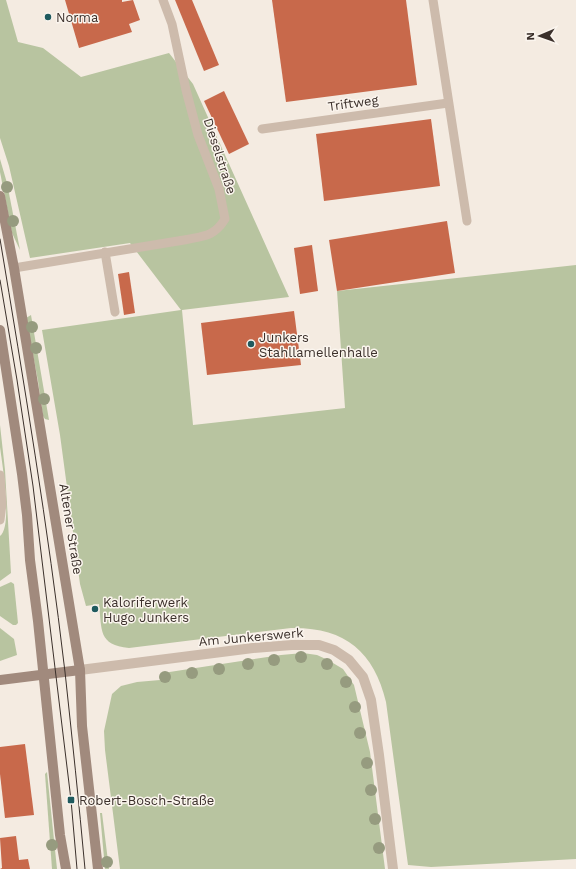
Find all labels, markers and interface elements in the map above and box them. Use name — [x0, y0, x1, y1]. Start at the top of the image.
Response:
place label: Norma — [56, 10, 99, 25]
marker: Norma — [43, 12, 53, 22]
north arrow — [520, 16, 560, 56]
text: N — [524, 32, 537, 41]
street label: Triftweg — [327, 92, 379, 114]
street label: Dieselstraße — [201, 116, 239, 196]
place label: Junkers Stahllamellenhalle — [259, 330, 378, 360]
marker: Junkers Stahllamellenhalle — [246, 339, 256, 349]
street label: Altener Straße — [56, 482, 86, 576]
place label: Kaloriferwerk Hugo Junkers — [103, 595, 189, 625]
marker: Kaloriferwerk Hugo Junkers — [90, 604, 100, 614]
street label: Am Junkerswerk — [198, 625, 305, 649]
place label: Robert-Bosch-Straße — [79, 793, 214, 808]
marker: Robert-Bosch-Straße — [66, 795, 76, 805]

